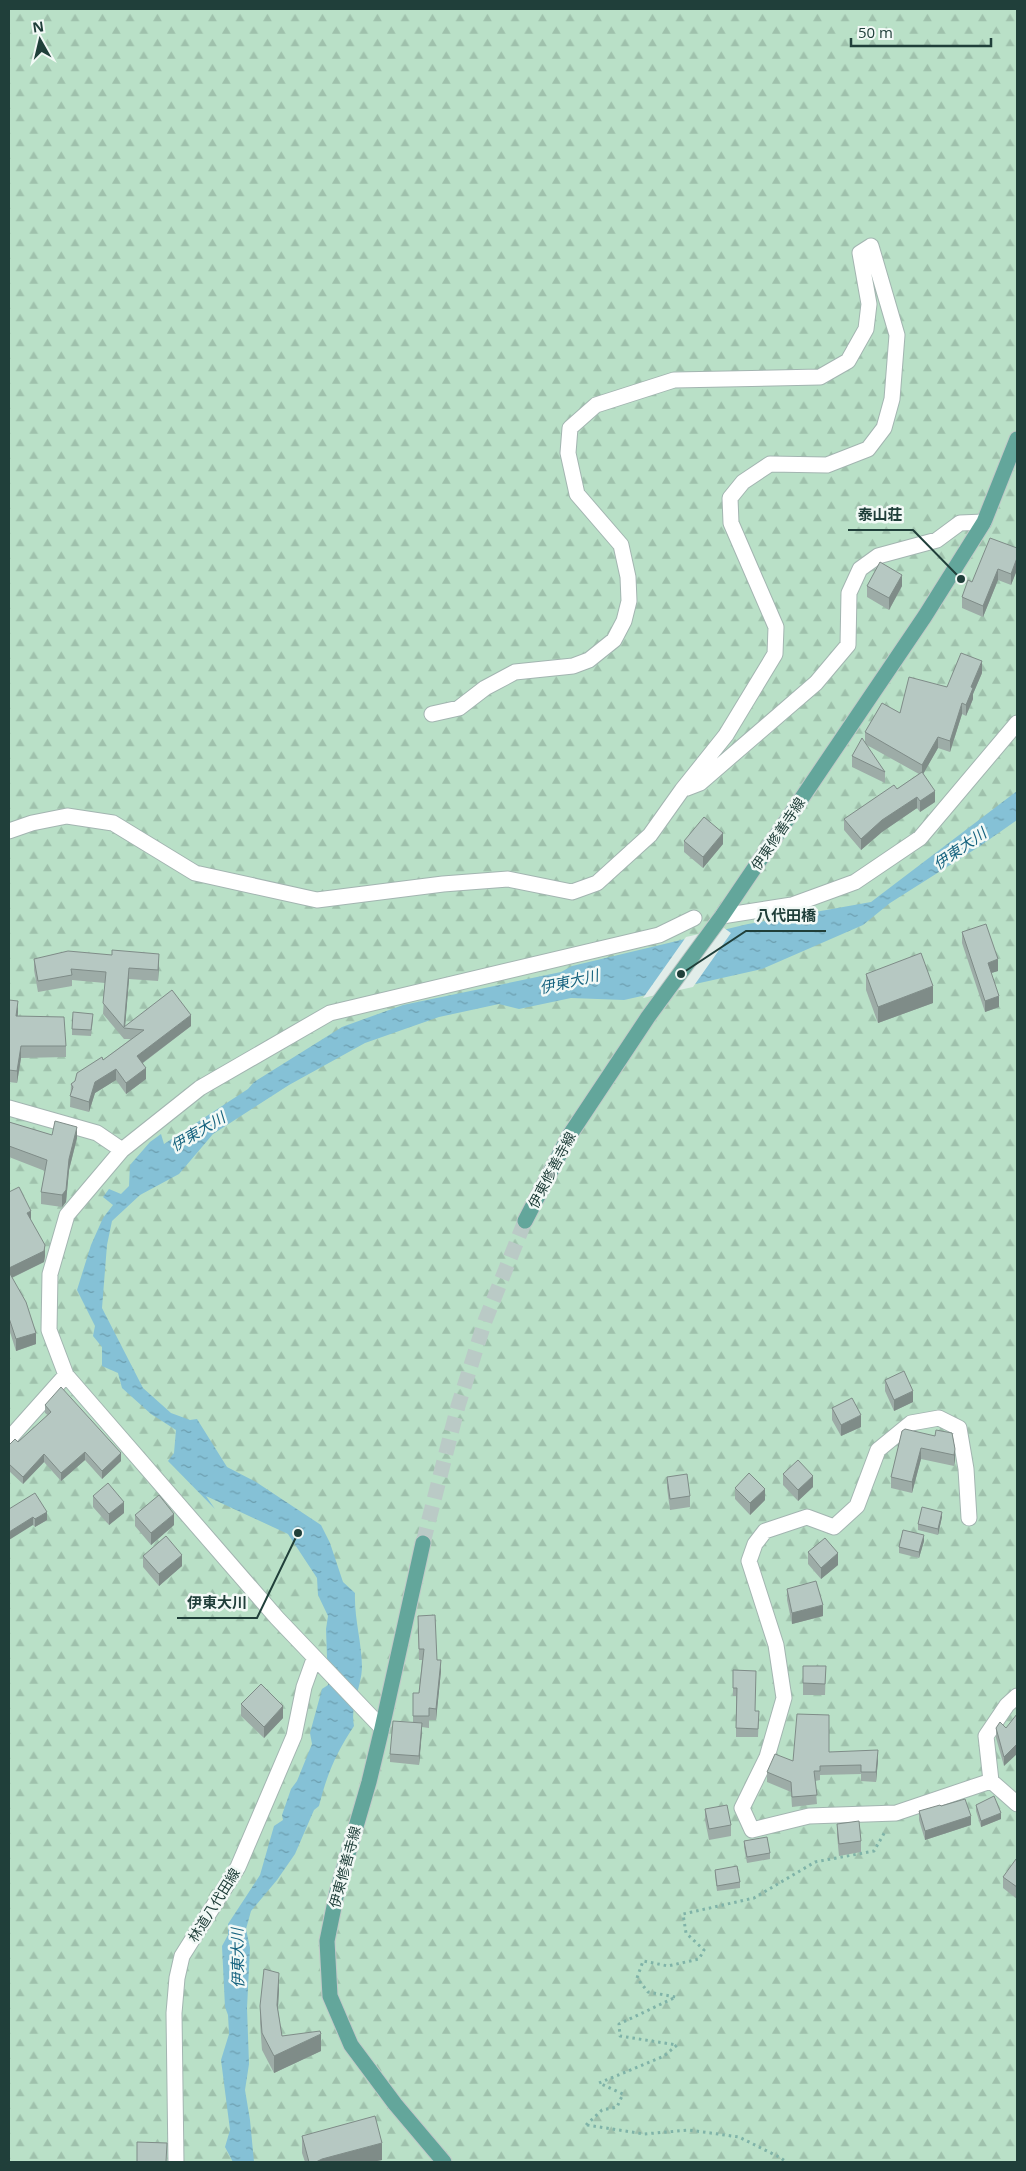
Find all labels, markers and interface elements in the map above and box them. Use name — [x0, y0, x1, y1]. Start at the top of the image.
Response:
north arrow — [15, 15, 65, 65]
scale bar — [851, 15, 991, 47]
text: N — [31, 16, 45, 37]
text: 50 m — [858, 22, 893, 42]
callout: 泰山荘 — [848, 500, 913, 530]
text: 泰山荘 — [857, 504, 903, 524]
street label: 伊東修善寺線 — [746, 794, 809, 874]
water label: 伊東大川 — [929, 822, 991, 874]
callout: 八代田橋 — [746, 901, 826, 931]
text: 八代田橋 — [756, 905, 817, 925]
water label: 伊東大川 — [537, 964, 602, 998]
water label: 伊東大川 — [167, 1106, 230, 1155]
street label: 伊東修善寺線 — [523, 1128, 580, 1211]
callout: 伊東大川 — [177, 1588, 257, 1618]
text: 伊東大川 — [187, 1592, 247, 1612]
street label: 伊東修善寺線 — [324, 1824, 365, 1910]
street label: 林道八代田線 — [183, 1864, 244, 1945]
water label: 伊東大川 — [226, 1926, 248, 1988]

